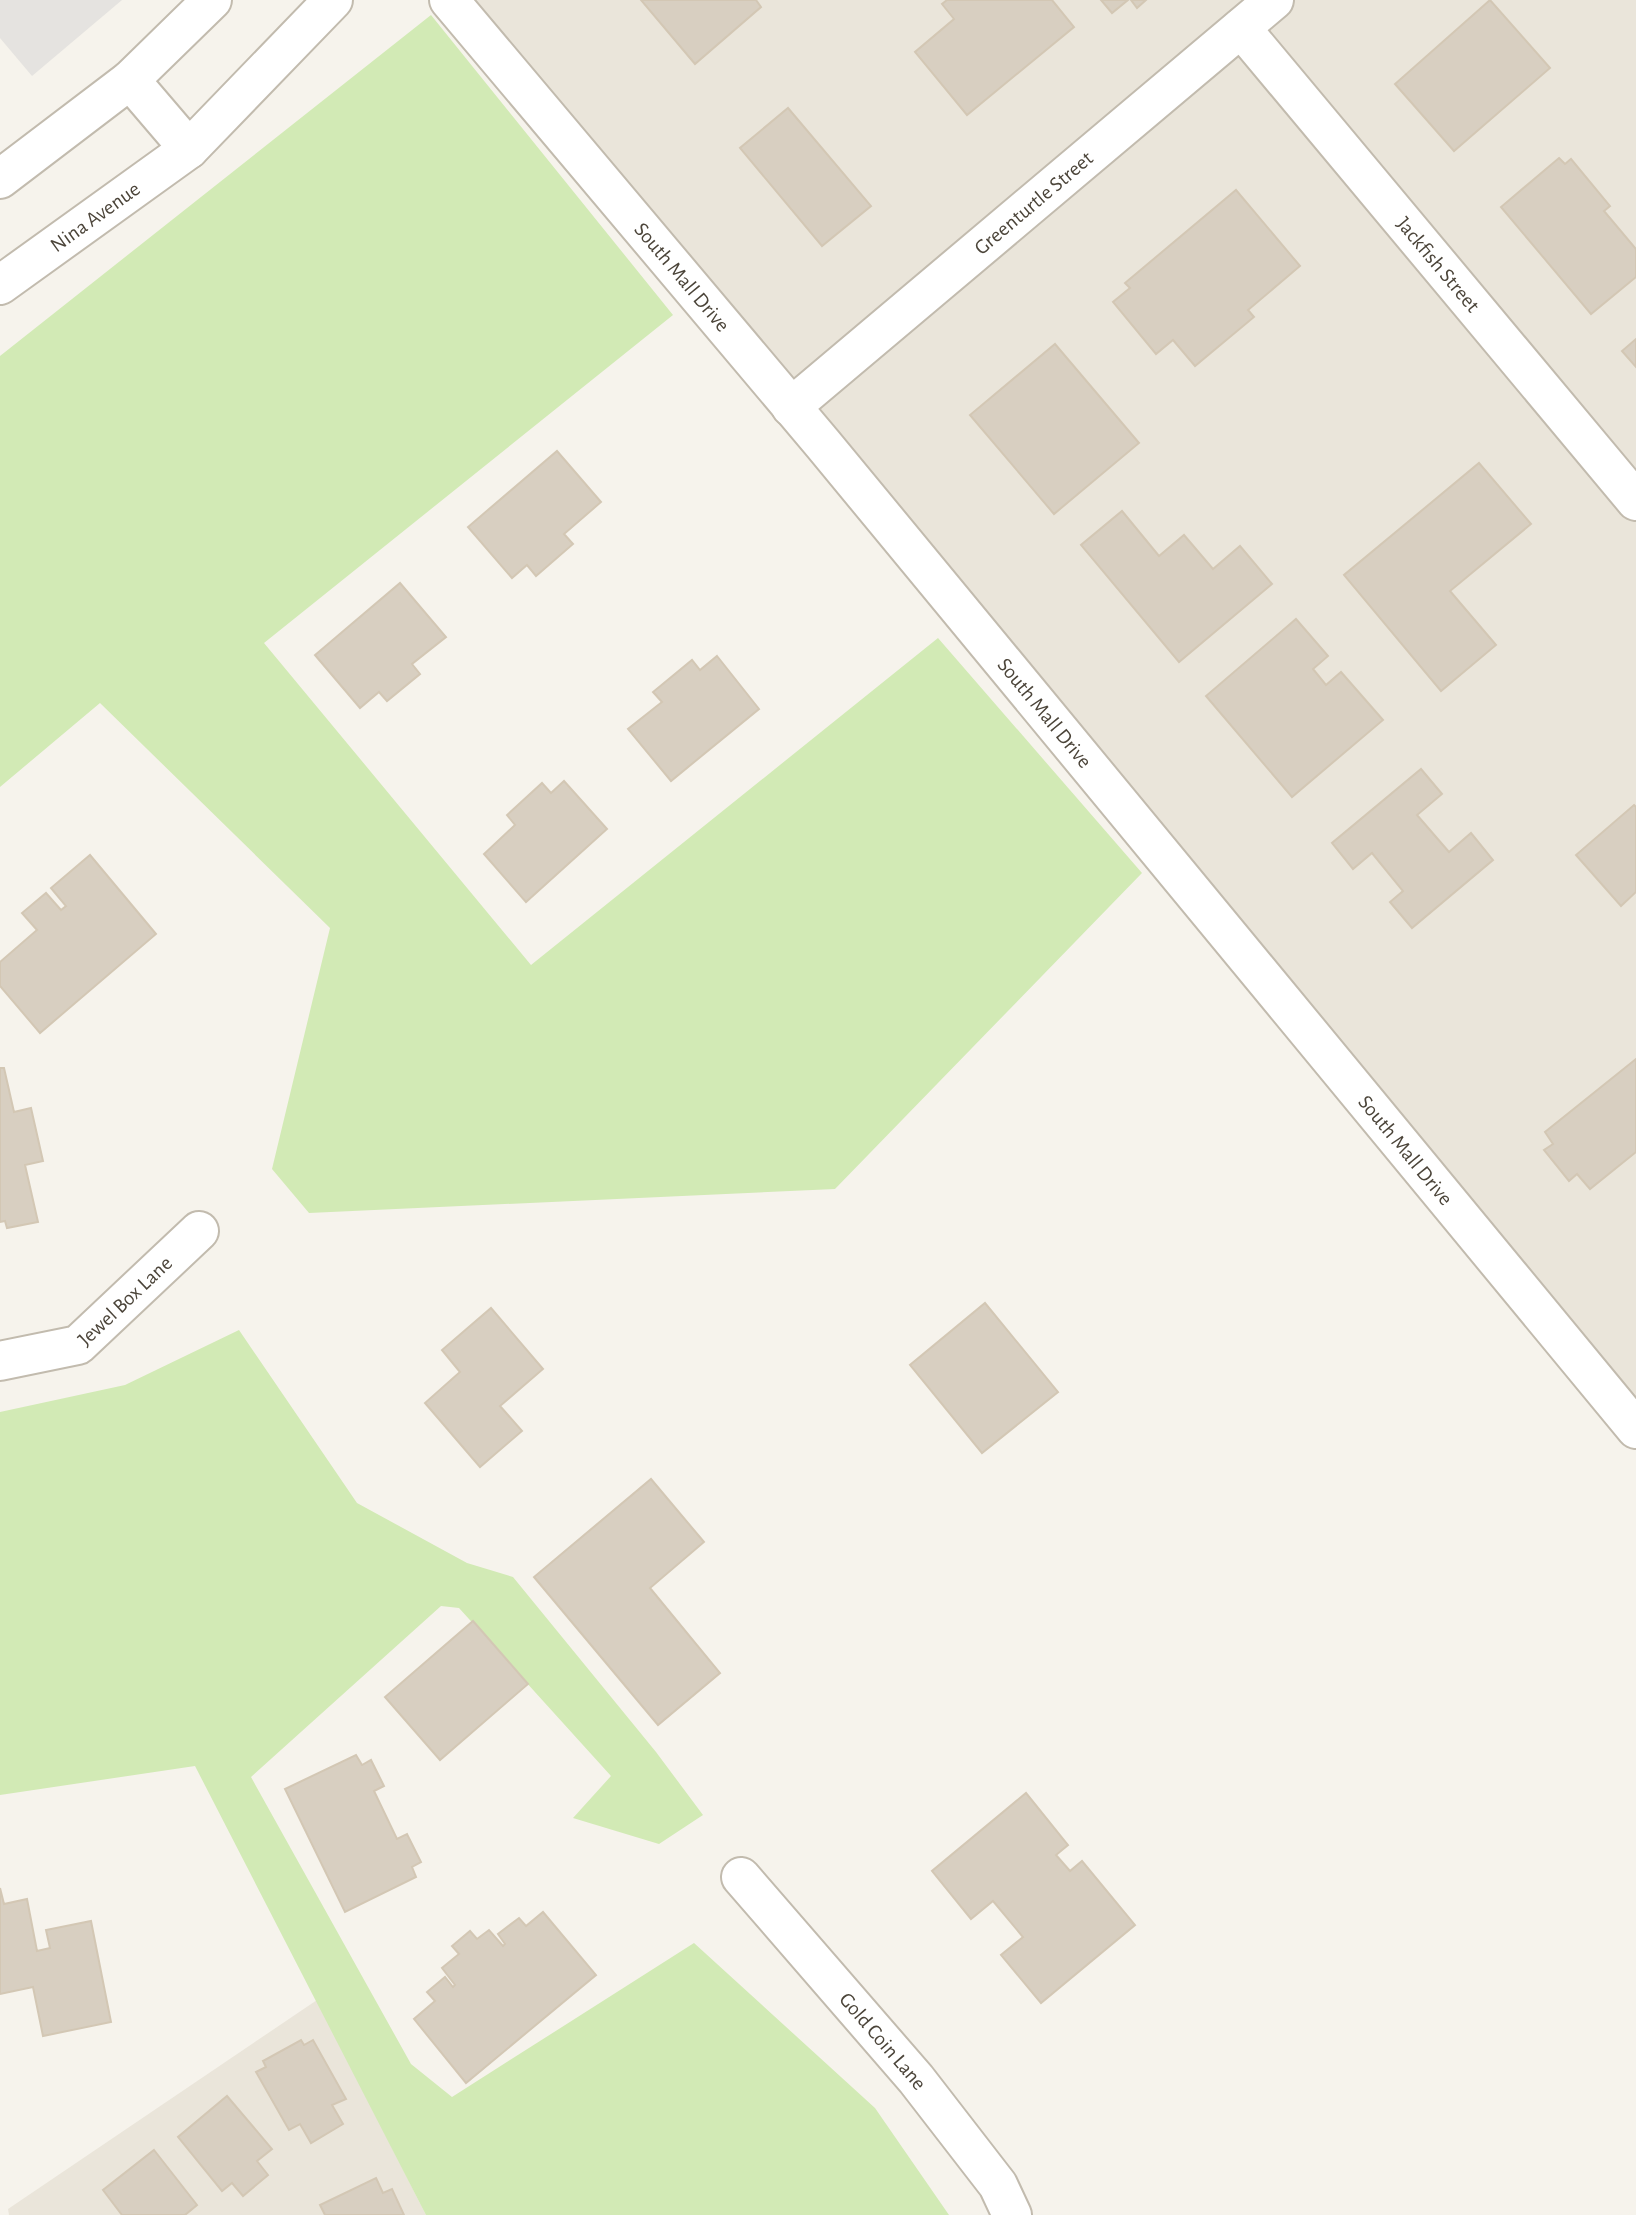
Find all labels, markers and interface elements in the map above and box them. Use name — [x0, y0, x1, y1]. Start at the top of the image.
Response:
street label: Greenturtle Street — [970, 147, 1097, 258]
street label: Nina Avenue — [46, 178, 144, 256]
street label: Jackfish Street — [1393, 213, 1484, 316]
street label: South Mall Drive — [631, 218, 734, 335]
street label: South Mall Drive — [994, 654, 1096, 772]
street label: South Mall Drive — [1355, 1091, 1457, 1209]
street label: Jewel Box Lane — [74, 1252, 176, 1350]
street label: Gold Coin Lane — [836, 1988, 931, 2094]

